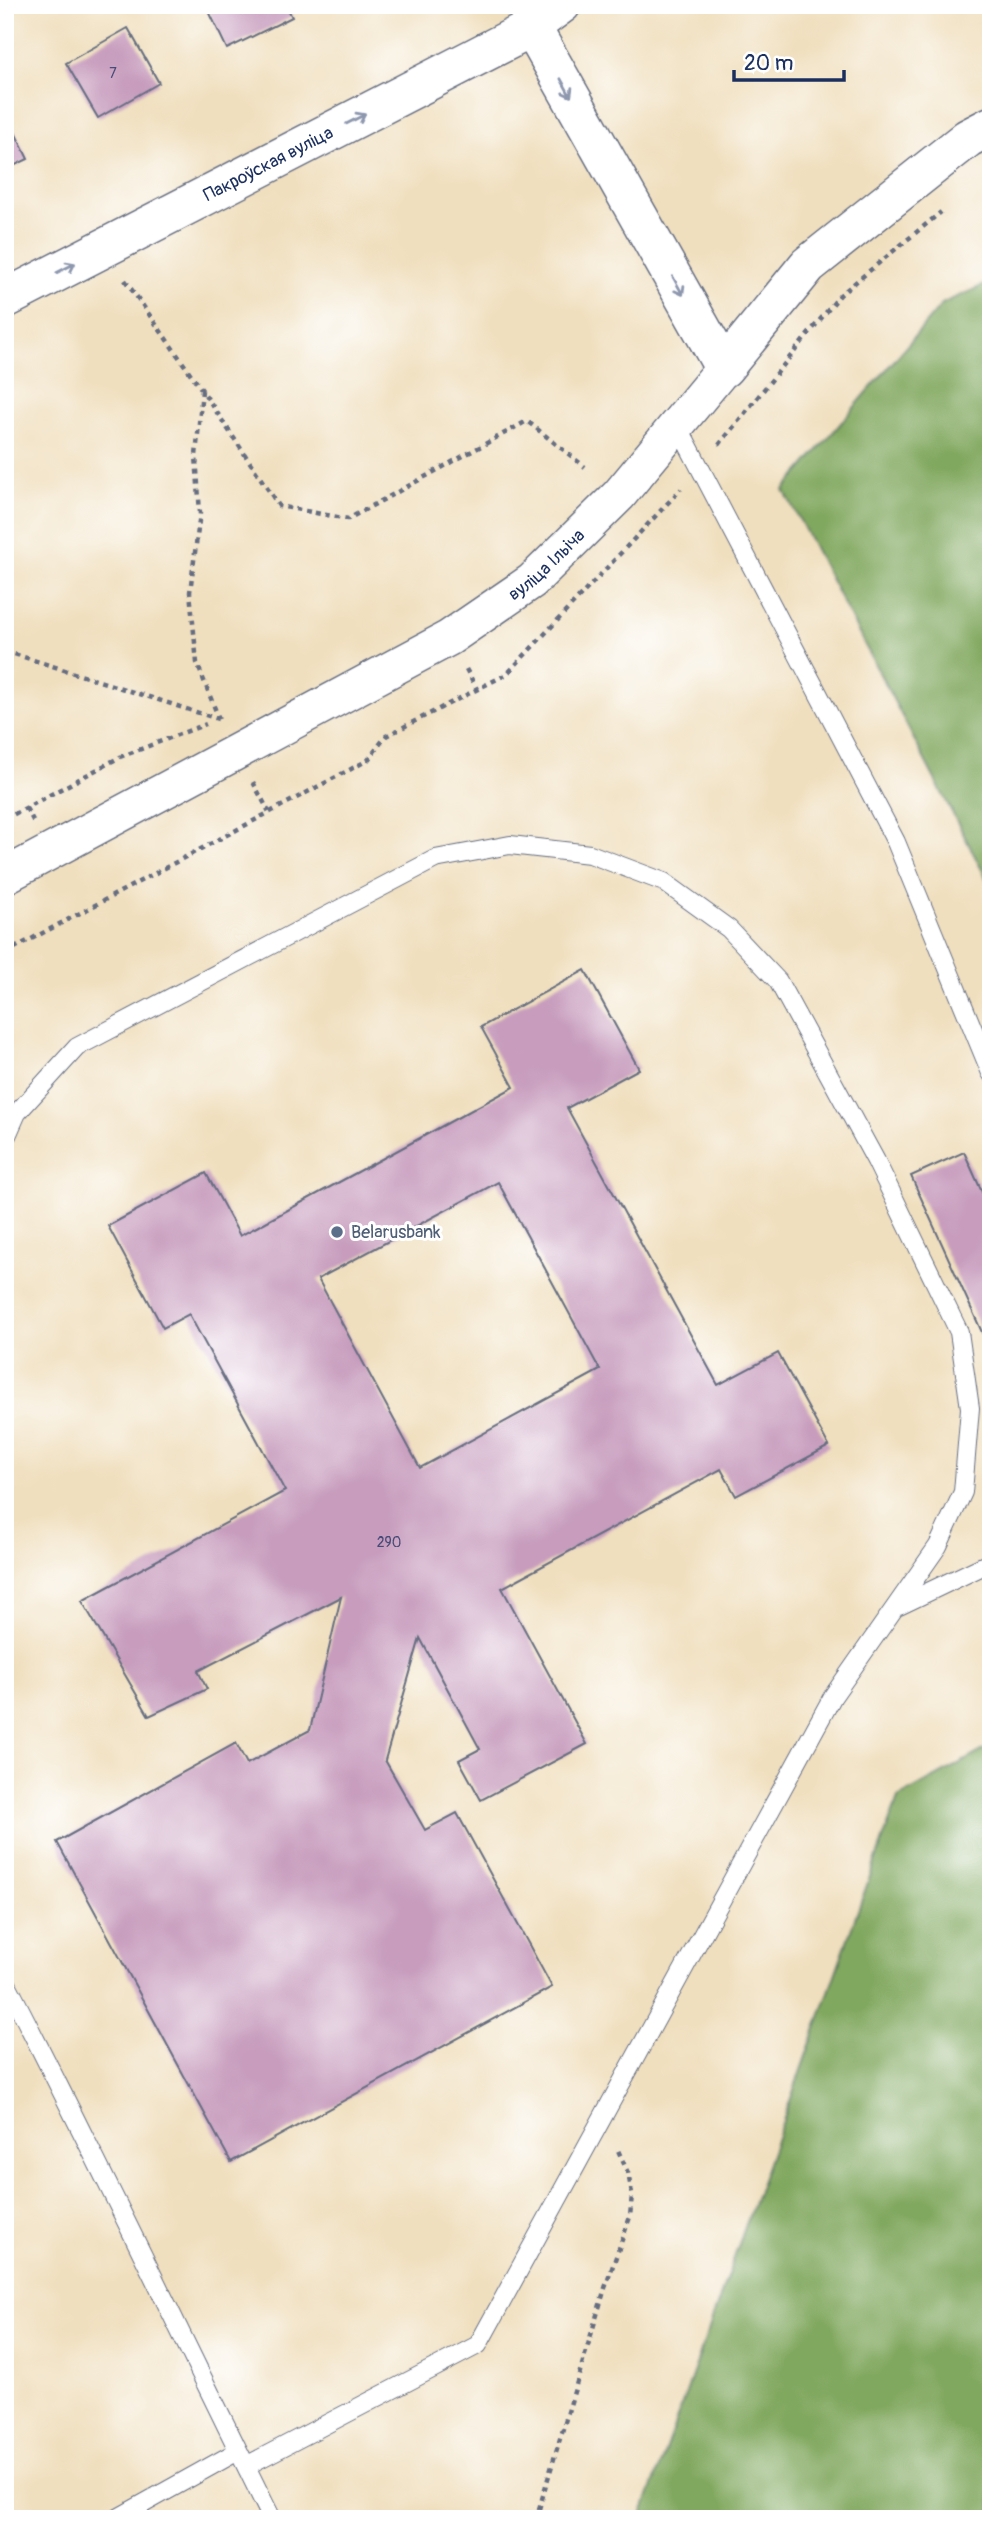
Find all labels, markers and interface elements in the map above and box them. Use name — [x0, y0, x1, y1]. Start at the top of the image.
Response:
scale bar — [734, 38, 844, 82]
text: 20 m — [744, 50, 793, 77]
house number: 7 — [109, 65, 117, 82]
one-way arrow — [560, 77, 573, 98]
one-way arrow — [345, 112, 365, 126]
street label: Пакроўская вуліца — [200, 121, 337, 206]
one-way arrow — [55, 261, 76, 275]
one-way arrow — [672, 275, 685, 296]
street label: вуліца Ільіча — [504, 524, 590, 606]
place label: Belarusbank — [351, 1221, 441, 1244]
marker: Belarusbank — [329, 1224, 345, 1240]
house number: 290 — [377, 1534, 401, 1551]

